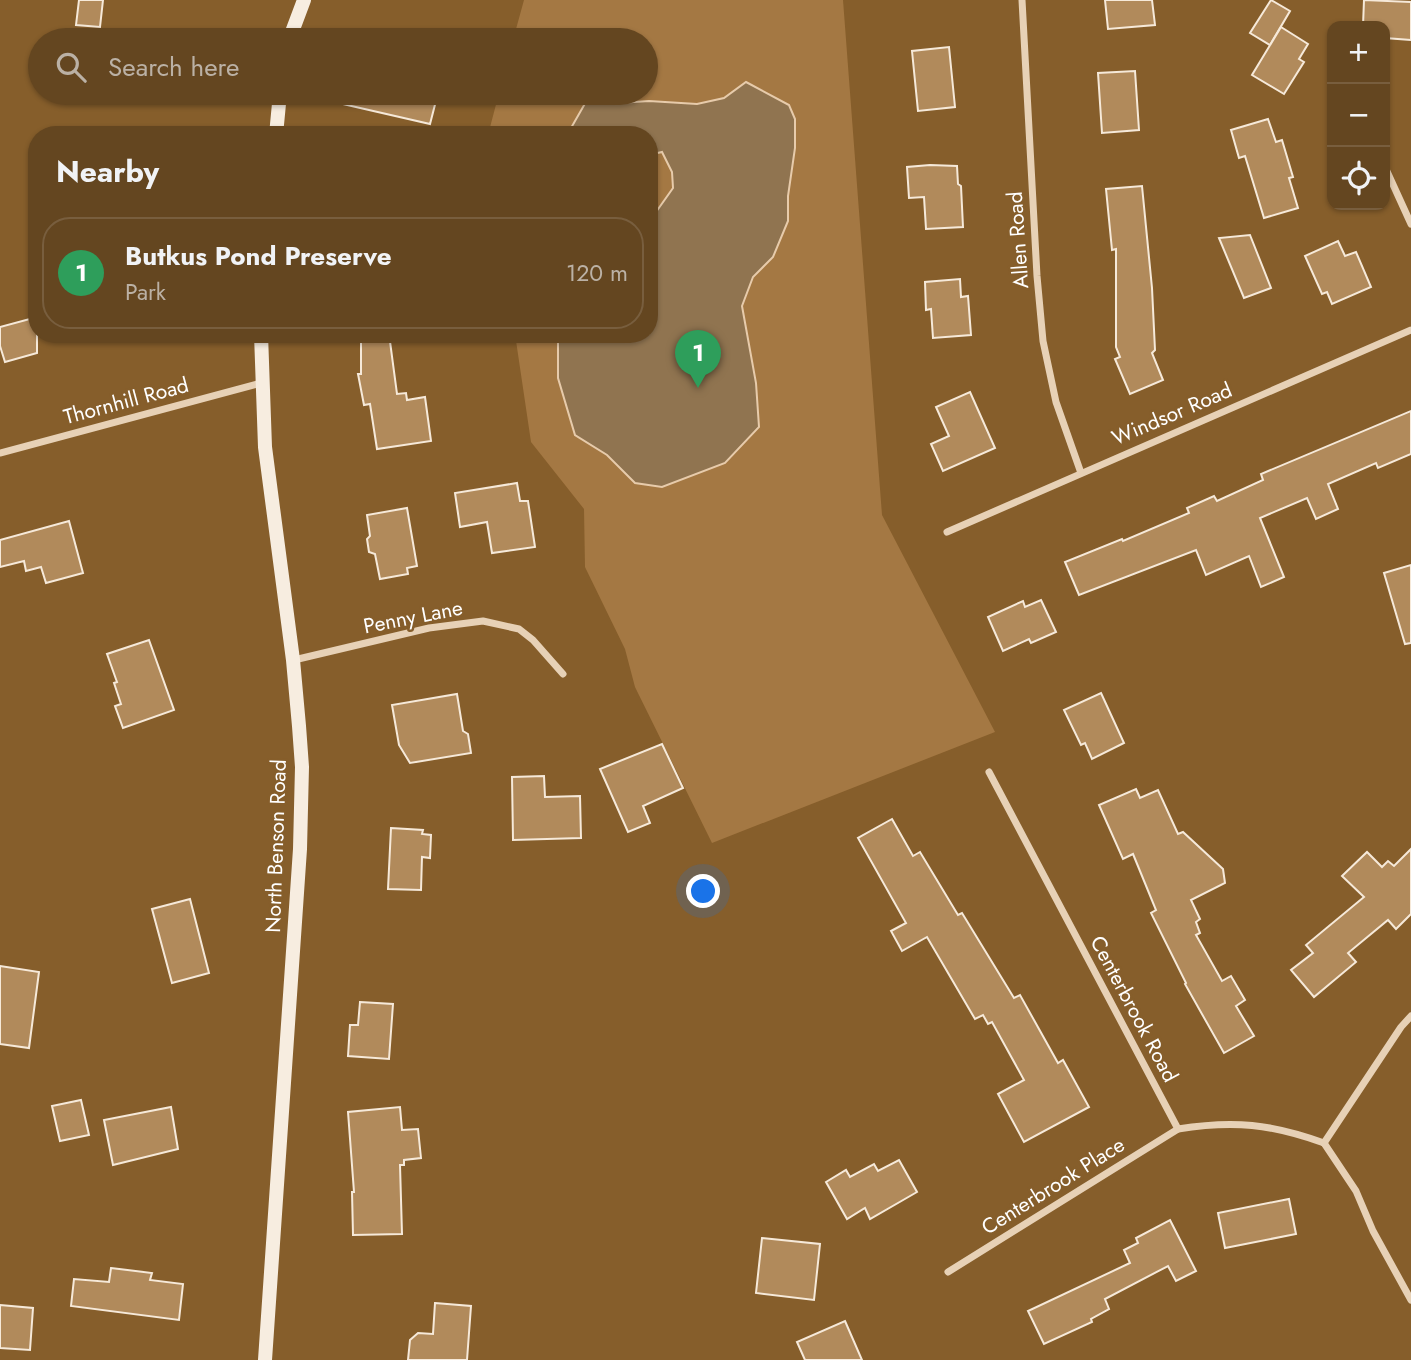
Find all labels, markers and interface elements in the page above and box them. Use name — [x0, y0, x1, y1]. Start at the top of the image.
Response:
map controls — [1327, 21, 1390, 210]
button: + — [1327, 21, 1390, 84]
search box — [28, 28, 658, 105]
icon: search — [52, 48, 90, 86]
text: Search here — [108, 48, 240, 86]
button: − — [1327, 84, 1390, 147]
button: locate — [1327, 147, 1390, 210]
text: Nearby — [56, 150, 159, 193]
street label: Allen Road — [1000, 191, 1036, 289]
text: Butkus Pond Preserve — [125, 237, 392, 275]
text: 1 — [75, 256, 87, 290]
text: 120 m — [566, 256, 628, 290]
text: Park — [125, 275, 166, 309]
pin: 1 — [675, 330, 721, 388]
street label: Thornhill Road — [60, 370, 192, 432]
street label: Windsor Road — [1107, 375, 1237, 453]
street label: Penny Lane — [361, 593, 465, 641]
street label: North Benson Road — [258, 759, 294, 933]
your location — [686, 874, 720, 908]
street label: Centerbrook Road — [1083, 930, 1185, 1088]
street label: Centerbrook Place — [976, 1130, 1131, 1242]

